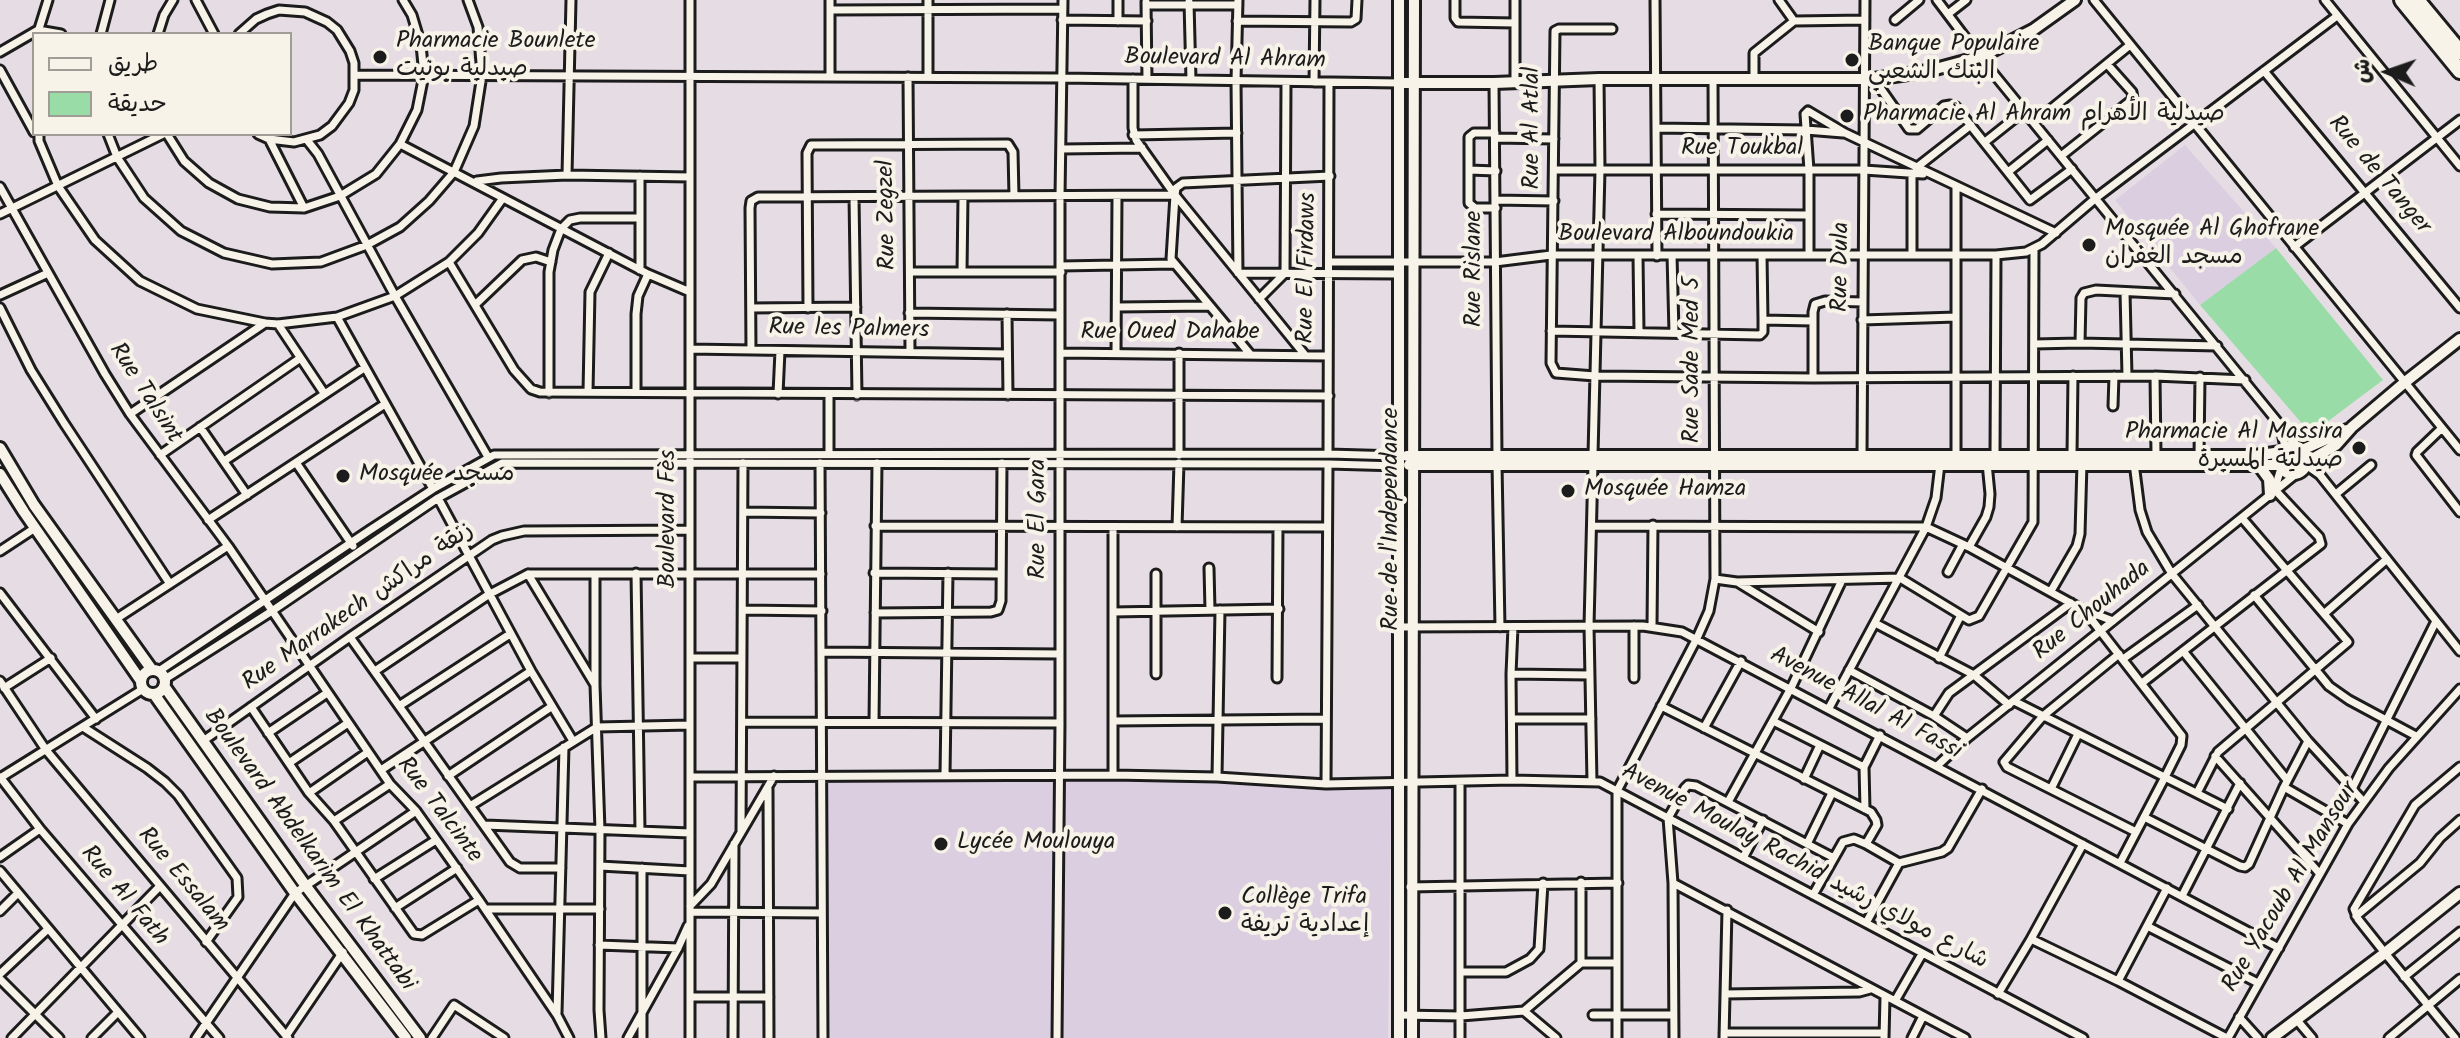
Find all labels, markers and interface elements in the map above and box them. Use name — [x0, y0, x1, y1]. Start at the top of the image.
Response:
place label: Pharmacie Bounlete صيدلية بونيت — [396, 29, 596, 85]
legend — [32, 32, 292, 136]
place label: Banque Populaire البنك الشعبي — [1868, 32, 2039, 88]
north arrow — [2348, 32, 2428, 112]
text: طريق — [108, 45, 158, 84]
street label: Boulevard Al Ahram — [1124, 45, 1326, 77]
marker: Pharmacie Bounlete صيدلية بونيت — [371, 48, 389, 66]
marker: Banque Populaire البنك الشعبي — [1843, 51, 1861, 69]
text: ش — [2346, 58, 2381, 84]
street label: Rue Al Atlal — [1520, 67, 1548, 189]
text: حديقة — [108, 85, 167, 124]
place label: Pharmacie Al Ahram صيدلية الأهرام — [1863, 102, 2225, 130]
marker: Pharmacie Al Ahram صيدلية الأهرام — [1838, 107, 1856, 125]
street label: Rue de Tanger — [2320, 111, 2436, 241]
street label: Rue Toukbal — [1681, 136, 1803, 164]
street label: Rue Zegzel — [874, 160, 904, 270]
street label: Rue El Firdaws — [1293, 192, 1325, 344]
street label: Rue Rislane — [1462, 211, 1490, 327]
place label: Mosquée Al Ghofrane مسجد الغفران — [2105, 217, 2319, 273]
street label: Boulevard Alboundoukia — [1558, 222, 1794, 250]
street label: Rue Dula — [1828, 222, 1858, 312]
marker: Mosquée Al Ghofrane مسجد الغفران — [2080, 236, 2098, 254]
street label: Rue Sade Med 5 — [1680, 277, 1708, 443]
street label: Rue les Palmers — [768, 315, 930, 347]
street label: Rue Oued Dahabe — [1081, 320, 1259, 348]
street label: Rue Talsint — [101, 338, 187, 450]
street label: Rue de l'Independance — [1379, 407, 1407, 631]
place label: Pharmacie Al Massira صيدلية المسيرة — [2125, 420, 2343, 476]
marker: Pharmacie Al Massira صيدلية المسيرة — [2350, 439, 2368, 457]
street label: Boulevard Fès — [656, 450, 684, 588]
street label: Rue El Gara — [1026, 459, 1054, 579]
place label: Mosquée مسجد — [359, 462, 515, 490]
marker: Mosquée مسجد — [334, 467, 352, 485]
place label: Mosquée Hamza — [1584, 477, 1746, 505]
marker: Mosquée Hamza — [1559, 482, 1577, 500]
street label: Rue Marrakech زنقة مراكش — [238, 517, 480, 699]
street label: Rue Chouhada — [2028, 556, 2158, 668]
street label: Avenue Allal Al Fassi — [1764, 642, 1966, 768]
street label: Boulevard Abdelkarim El Khattabi — [196, 704, 420, 998]
street label: Rue Talcinte — [389, 752, 487, 870]
street label: Avenue Moulay Rachid شارع مولاي رشيد — [1616, 759, 1992, 977]
street label: Rue Yacoub Al Mansour — [2218, 778, 2366, 998]
street label: Rue Essalam — [130, 823, 234, 939]
place label: Lycée Moulouya — [957, 830, 1115, 858]
marker: Lycée Moulouya — [932, 835, 950, 853]
street label: Rue Al Fath — [73, 841, 173, 953]
place label: Collège Trifa إعدادية تريفة — [1241, 885, 1369, 941]
marker: Collège Trifa إعدادية تريفة — [1216, 904, 1234, 922]

